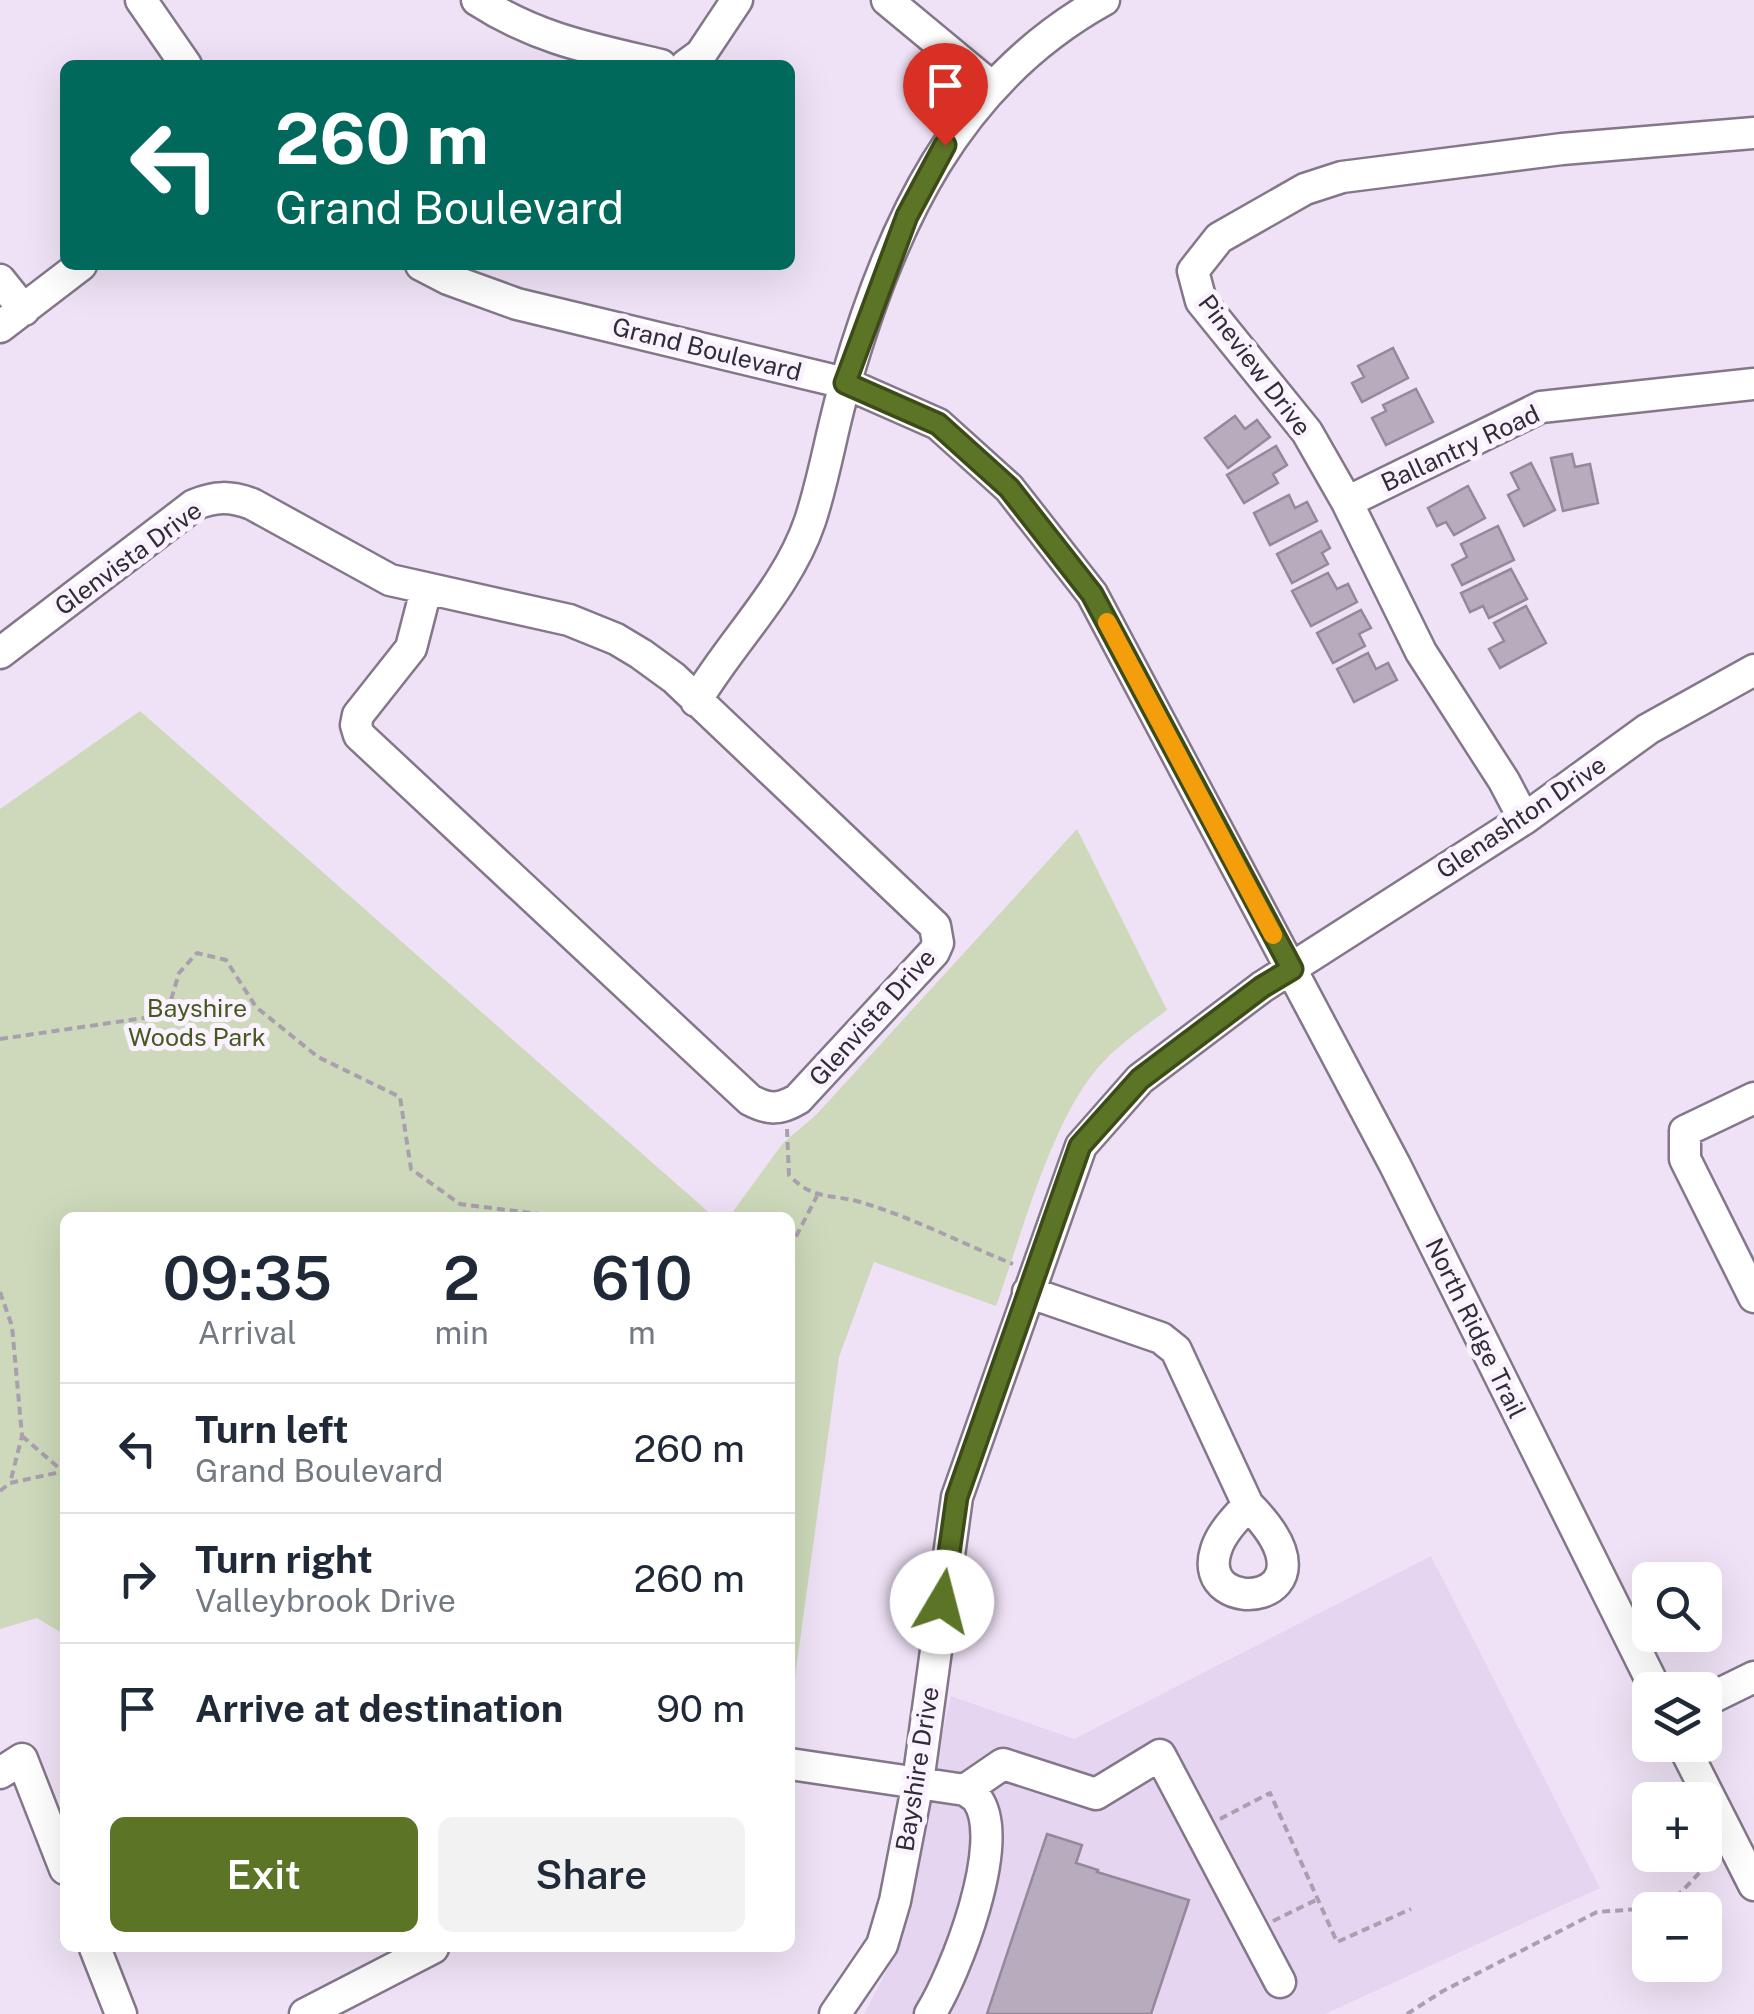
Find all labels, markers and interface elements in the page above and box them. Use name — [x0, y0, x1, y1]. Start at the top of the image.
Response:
pin — [903, 43, 988, 146]
icon: arrive — [918, 58, 973, 113]
text: 260 m — [275, 97, 489, 180]
icon: left — [110, 100, 240, 230]
text: Grand Boulevard — [275, 181, 624, 234]
street label: Pineview Drive — [1192, 289, 1318, 441]
street label: Grand Boulevard — [609, 311, 805, 387]
street label: Ballantry Road — [1376, 398, 1544, 498]
street label: Glenvista Drive — [49, 495, 207, 621]
street label: Glenashton Drive — [1431, 749, 1611, 885]
street label: Glenvista Drive — [803, 942, 941, 1092]
park label: Bayshire Woods Park — [128, 993, 266, 1052]
street label: North Ridge Trail — [1419, 1233, 1533, 1423]
text: 09:35 — [162, 1243, 332, 1314]
text: 2 — [443, 1243, 480, 1314]
text: 610 — [591, 1243, 693, 1314]
text: Arrival — [198, 1314, 297, 1351]
text: min — [434, 1314, 489, 1351]
text: m — [628, 1314, 656, 1351]
text: Turn left — [195, 1407, 349, 1452]
icon: left — [110, 1421, 165, 1476]
text: 260 m — [634, 1426, 745, 1471]
text: Grand Boulevard — [195, 1452, 443, 1489]
text: Turn right — [195, 1537, 373, 1582]
position arrow — [890, 1550, 994, 1654]
icon: right — [110, 1551, 165, 1606]
text: 260 m — [634, 1556, 745, 1601]
map controls — [1632, 1562, 1722, 1982]
button: search — [1632, 1562, 1722, 1652]
text: Valleybrook Drive — [195, 1582, 456, 1619]
button: layers — [1632, 1672, 1722, 1762]
icon: arrive — [110, 1681, 165, 1736]
street label: Bayshire Drive — [889, 1685, 945, 1853]
text: Arrive at destination — [195, 1686, 563, 1731]
text: 90 m — [656, 1686, 745, 1731]
button: + — [1632, 1782, 1722, 1872]
button: Exit — [110, 1817, 418, 1932]
button: Share — [438, 1817, 745, 1932]
button: − — [1632, 1892, 1722, 1982]

